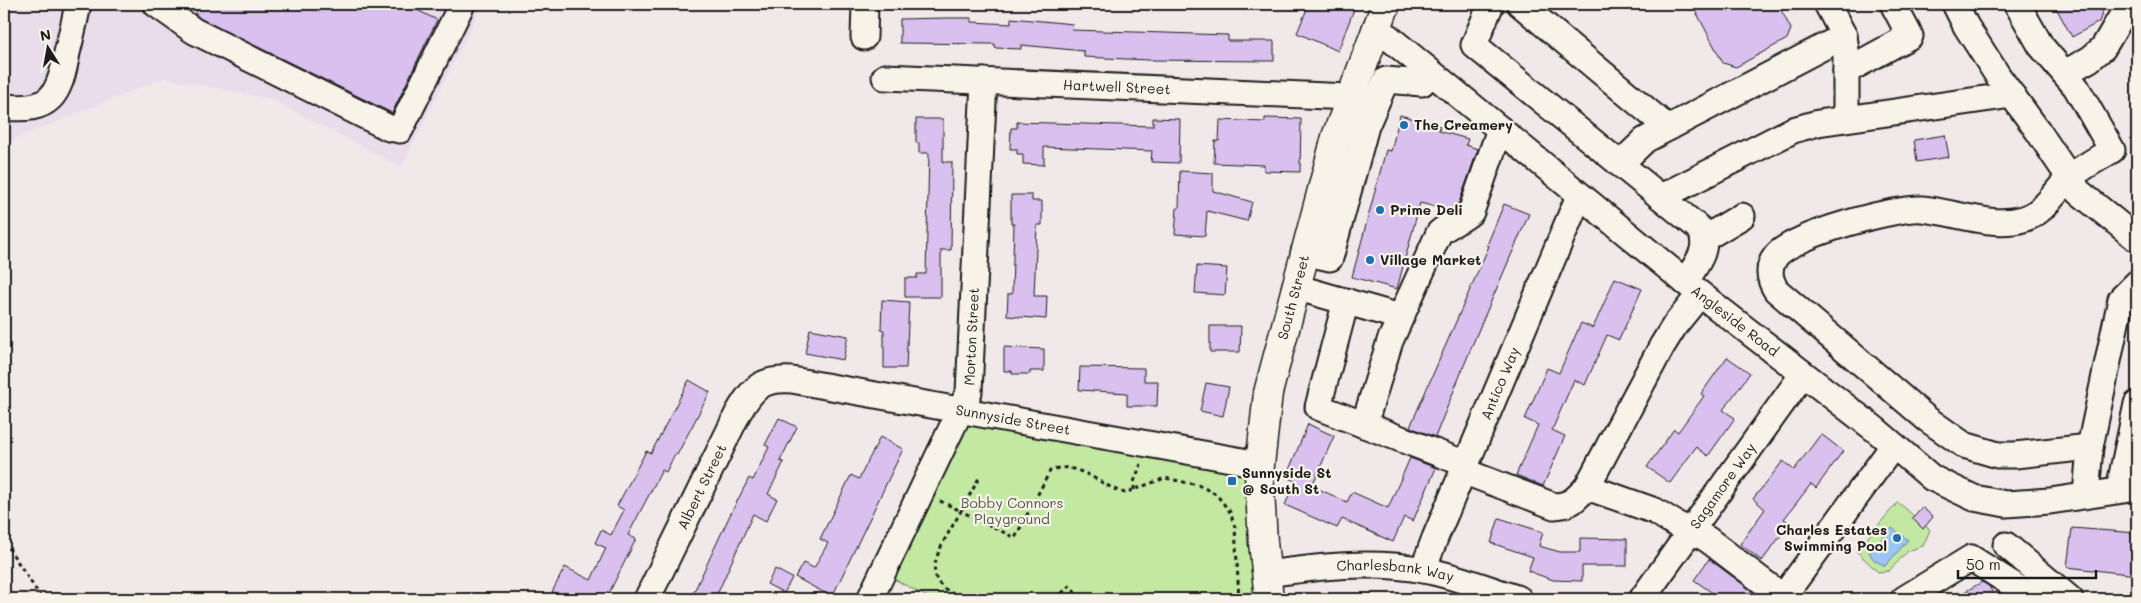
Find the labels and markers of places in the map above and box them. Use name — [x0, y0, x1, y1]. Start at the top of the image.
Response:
place label: The Creamery — [1414, 115, 1513, 134]
marker: The Creamery — [1398, 119, 1410, 131]
place label: Prime Deli — [1390, 200, 1463, 219]
marker: Prime Deli — [1374, 204, 1386, 216]
place label: Village Market — [1380, 250, 1481, 269]
marker: Village Market — [1364, 254, 1376, 266]
place label: Sunnyside St @ South St — [1242, 463, 1331, 498]
marker: Sunnyside St @ South St — [1226, 475, 1238, 487]
place label: Charles Estates Swimming Pool — [1776, 520, 1887, 555]
marker: Charles Estates Swimming Pool — [1891, 532, 1903, 544]

